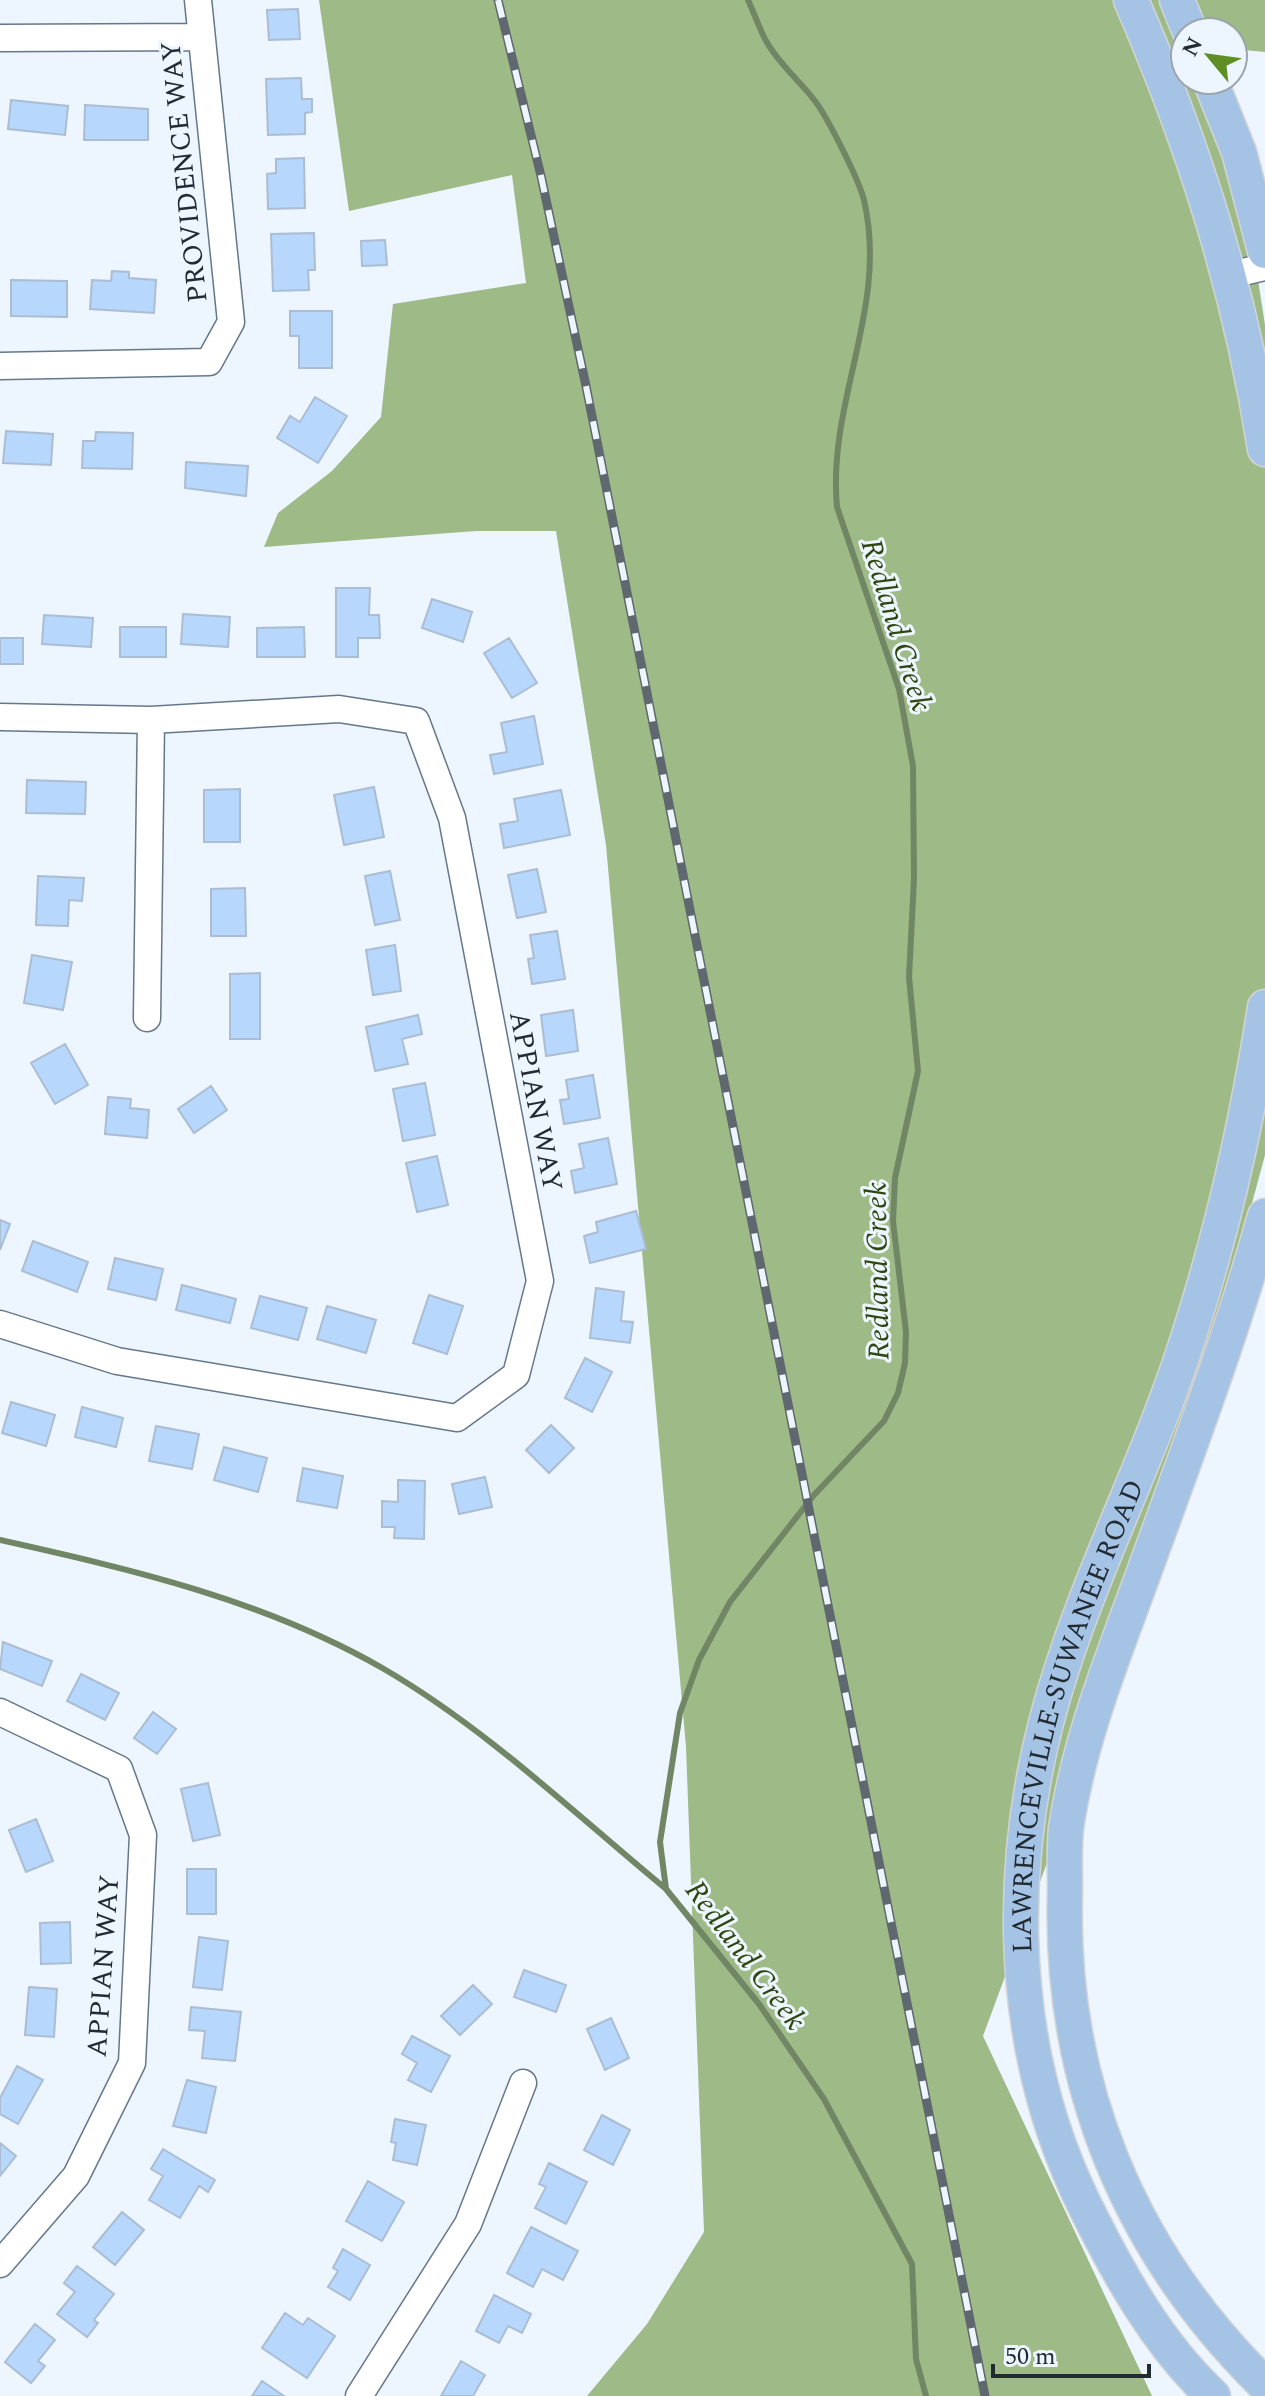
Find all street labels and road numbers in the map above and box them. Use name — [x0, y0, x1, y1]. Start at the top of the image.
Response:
street label: PROVIDENCE WAY — [149, 39, 220, 305]
street label: APPIAN WAY — [497, 1007, 574, 1195]
street label: LAWRENCEVILLE-SUWANEE ROAD — [1001, 1473, 1156, 1954]
street label: APPIAN WAY — [76, 1873, 131, 2059]

